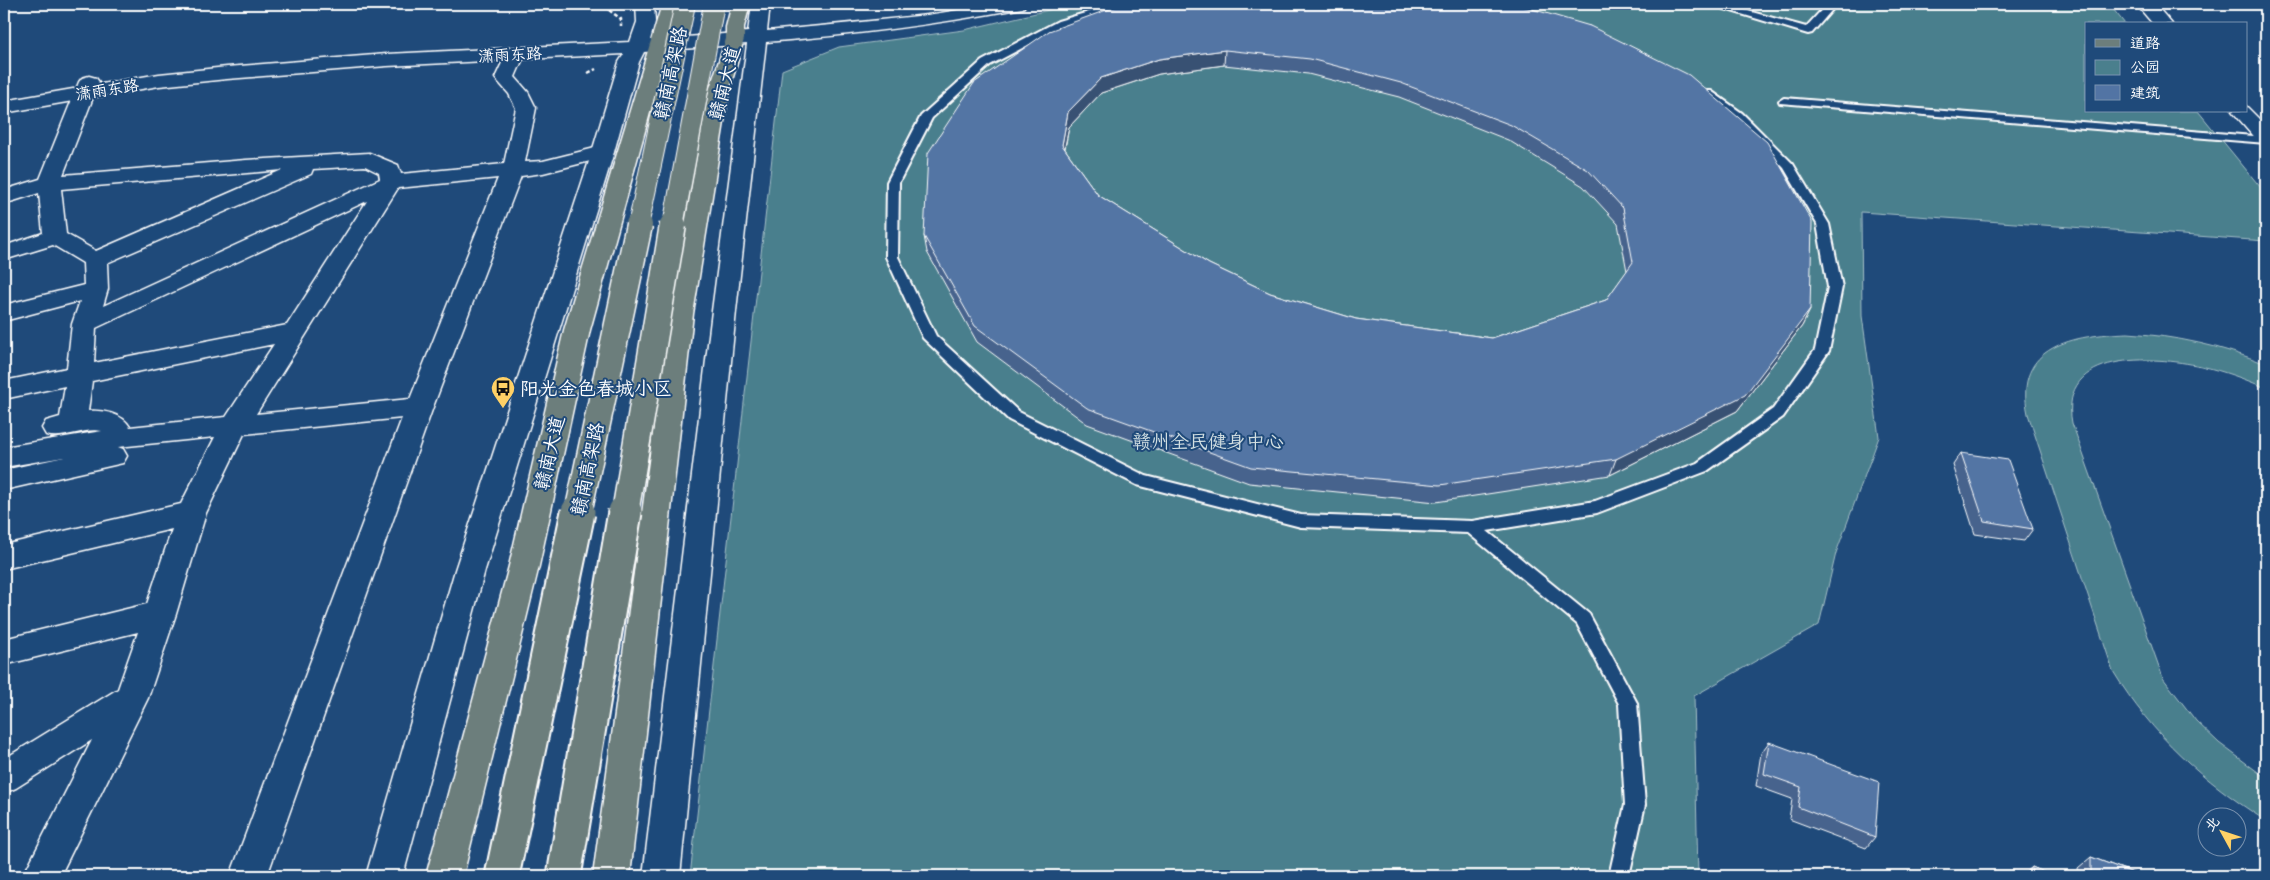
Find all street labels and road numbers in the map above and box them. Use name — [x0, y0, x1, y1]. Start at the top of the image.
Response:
street label: 赣南高架路 — [649, 24, 692, 122]
street label: 潇雨东路 — [478, 43, 542, 66]
street label: 赣南大道 — [704, 43, 745, 123]
street label: 潇雨东路 — [74, 75, 140, 104]
street label: 赣南大道 — [530, 413, 569, 493]
street label: 赣南高架路 — [566, 420, 609, 518]

